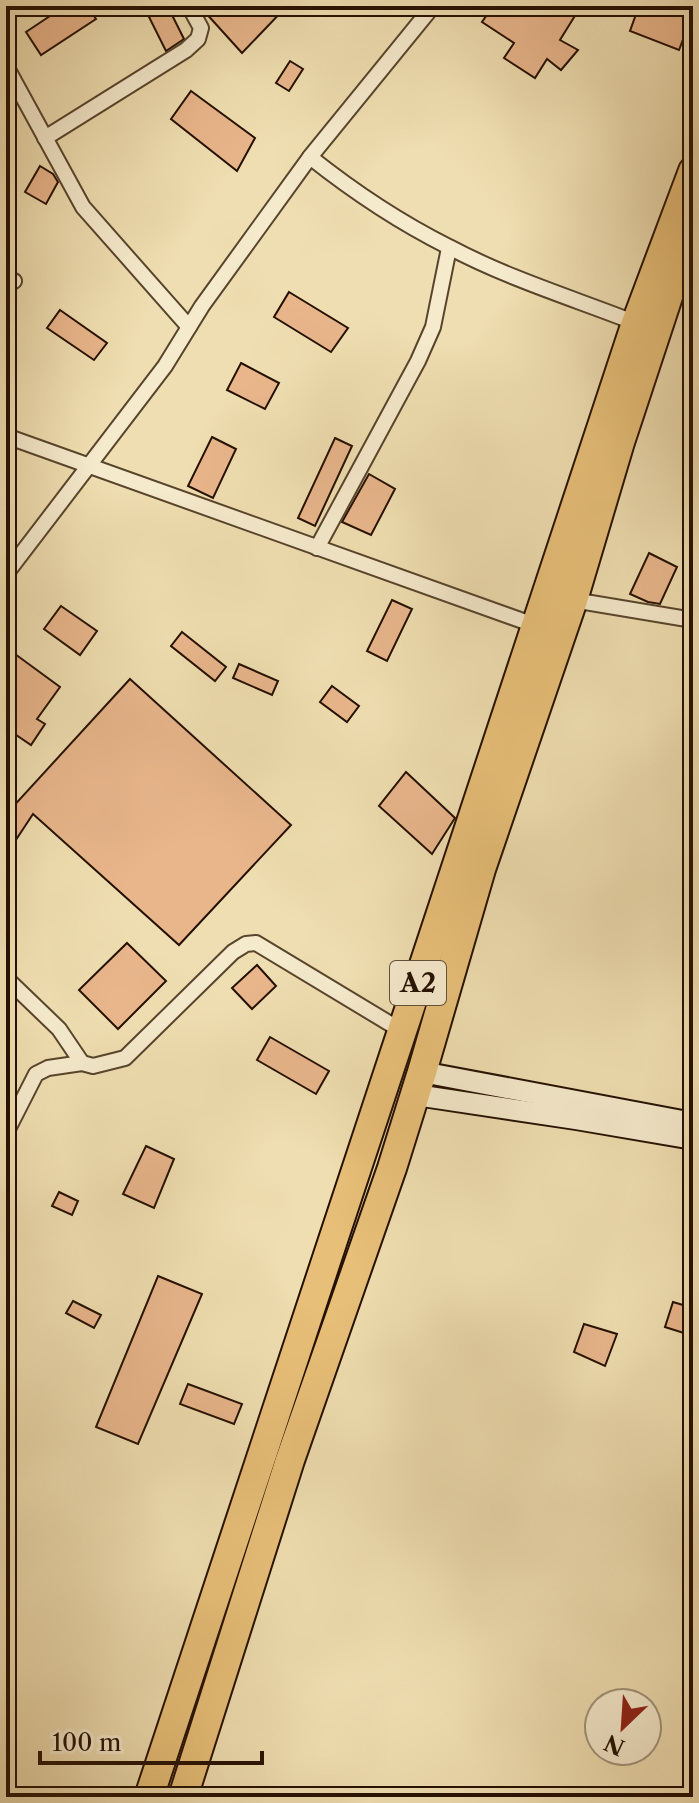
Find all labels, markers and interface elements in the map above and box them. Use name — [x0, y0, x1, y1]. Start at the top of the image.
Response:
road number: A2 — [390, 961, 446, 1005]
north arrow — [583, 1687, 663, 1767]
scale bar — [40, 1715, 262, 1765]
text: 100 m — [52, 1728, 121, 1757]
text: N — [600, 1728, 629, 1761]

